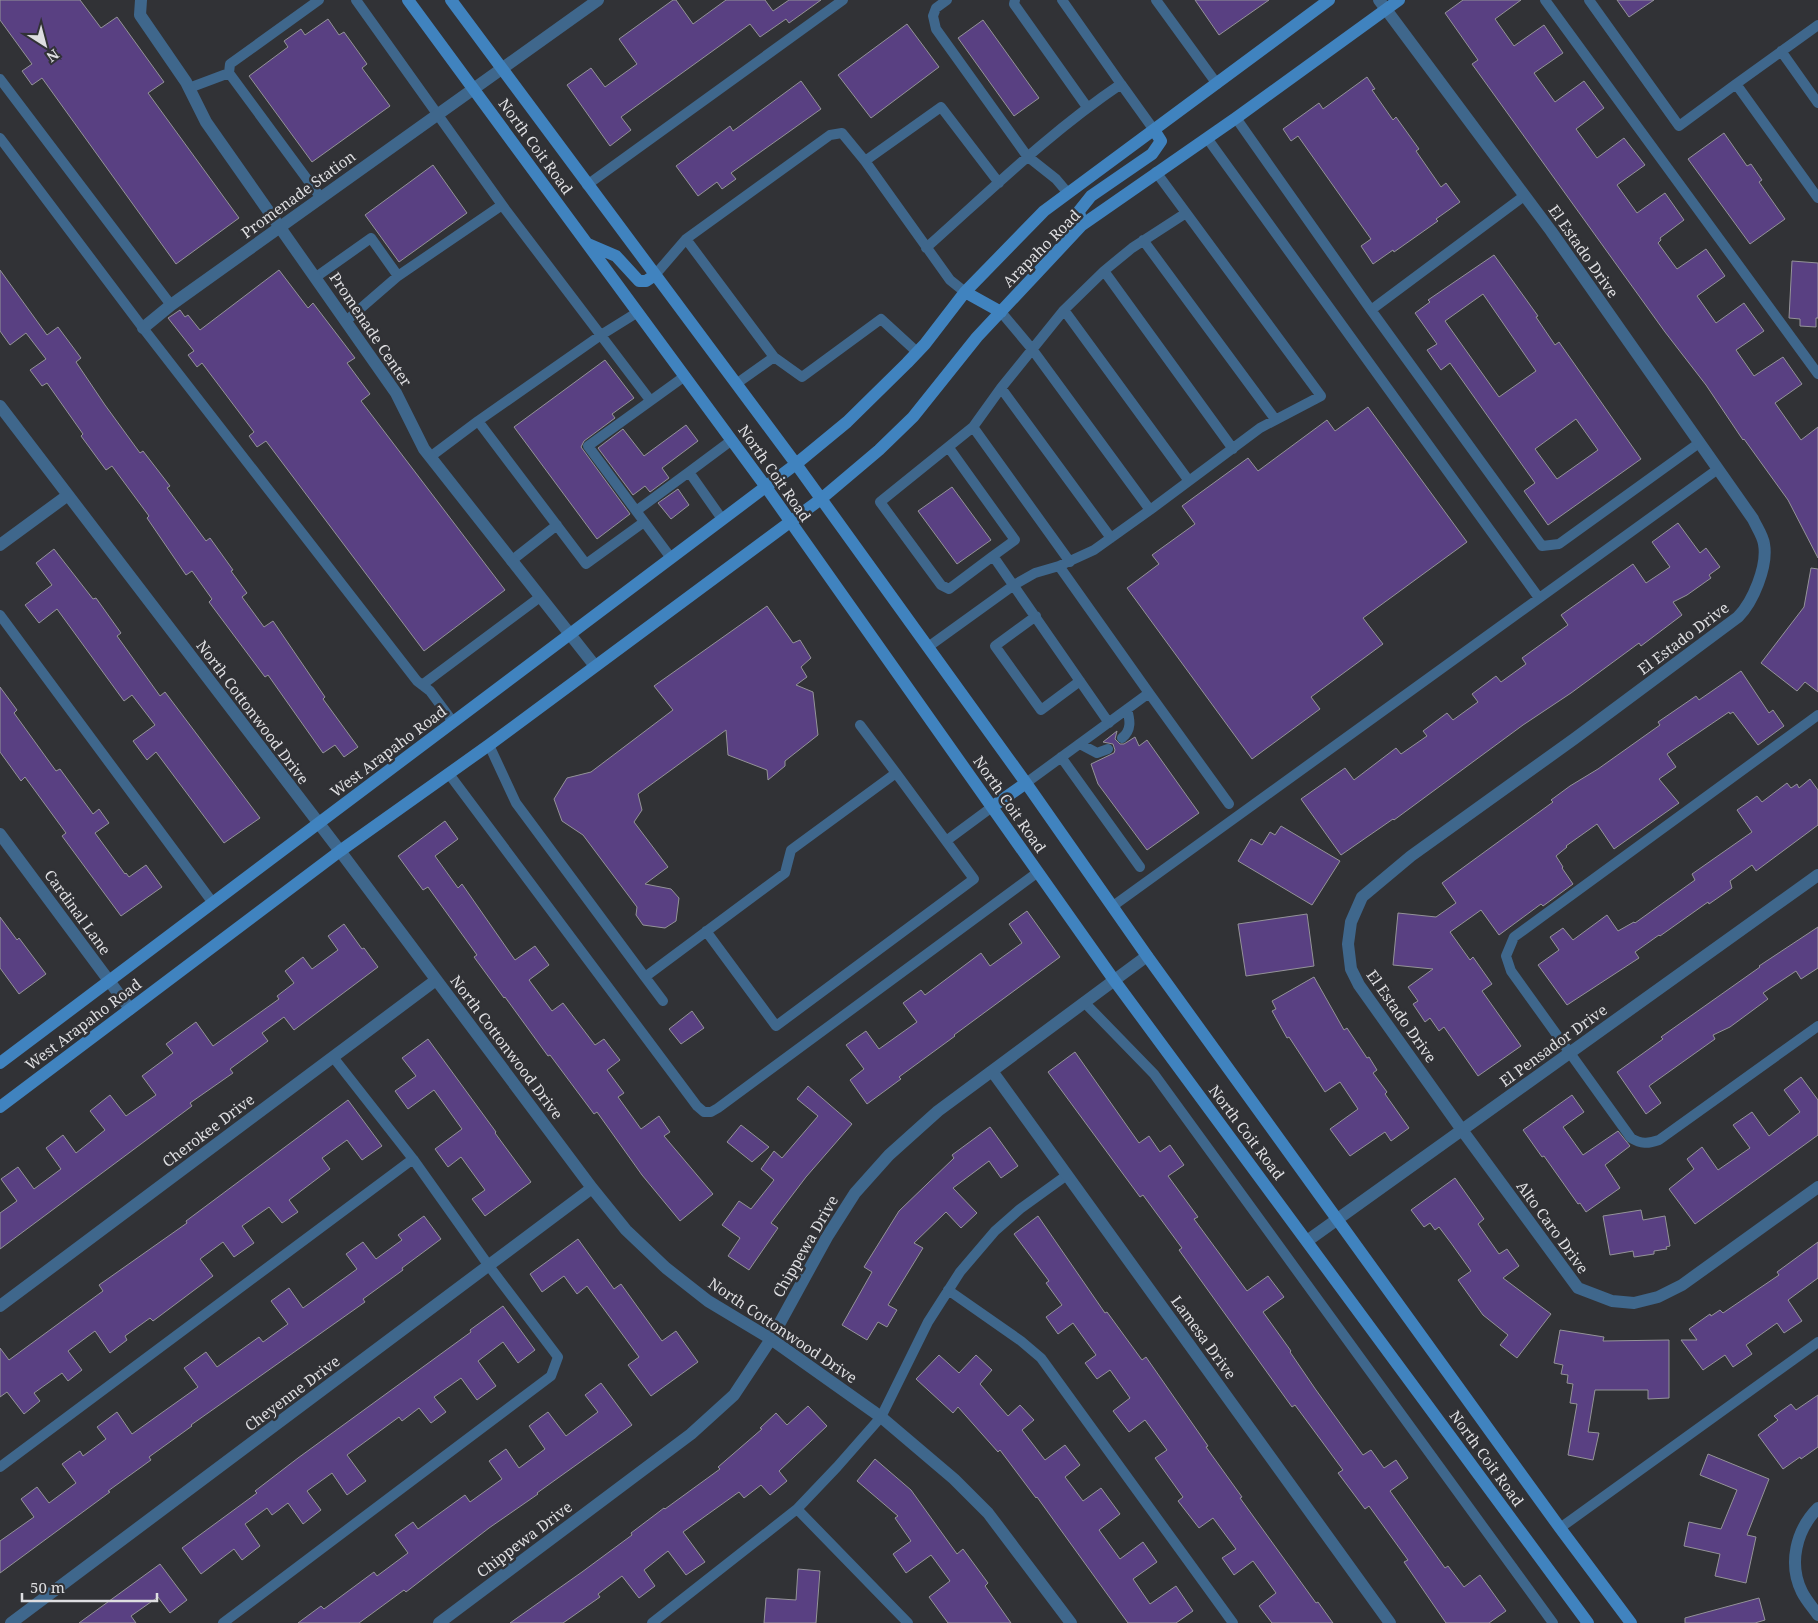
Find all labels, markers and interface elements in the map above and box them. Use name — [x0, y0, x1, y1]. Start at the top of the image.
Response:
north arrow — [20, 20, 70, 70]
text: N — [43, 45, 63, 67]
street label: North Coit Road — [494, 94, 578, 198]
street label: Promenade Station — [237, 146, 359, 242]
street label: El Estado Drive — [1545, 201, 1623, 301]
street label: Arapaho Road — [998, 205, 1084, 291]
street label: Promenade Center — [325, 268, 417, 390]
street label: North Coit Road — [734, 421, 816, 525]
street label: El Estado Drive — [1633, 597, 1733, 679]
street label: North Cottonwood Drive — [192, 636, 314, 788]
street label: West Arapaho Road — [326, 701, 450, 801]
street label: North Coit Road — [969, 752, 1051, 856]
street label: Cardinal Lane — [40, 865, 116, 959]
street label: El Estado Drive — [1363, 966, 1441, 1066]
street label: North Cottonwood Drive — [446, 971, 568, 1123]
street label: West Arapaho Road — [21, 974, 145, 1074]
street label: El Pensador Drive — [1495, 999, 1611, 1091]
street label: North Coit Road — [1205, 1081, 1289, 1183]
street label: Cherokee Drive — [158, 1089, 258, 1171]
street label: Alto Caro Drive — [1513, 1177, 1593, 1277]
street label: Chippewa Drive — [768, 1191, 842, 1301]
street label: North Cottonwood Drive — [705, 1273, 861, 1387]
street label: Lamesa Drive — [1167, 1291, 1241, 1383]
street label: Cheyenne Drive — [240, 1351, 344, 1435]
street label: North Coit Road — [1445, 1406, 1529, 1510]
street label: Chippewa Drive — [472, 1496, 576, 1582]
scale bar — [22, 1570, 158, 1602]
text: 50 m — [30, 1577, 65, 1597]

